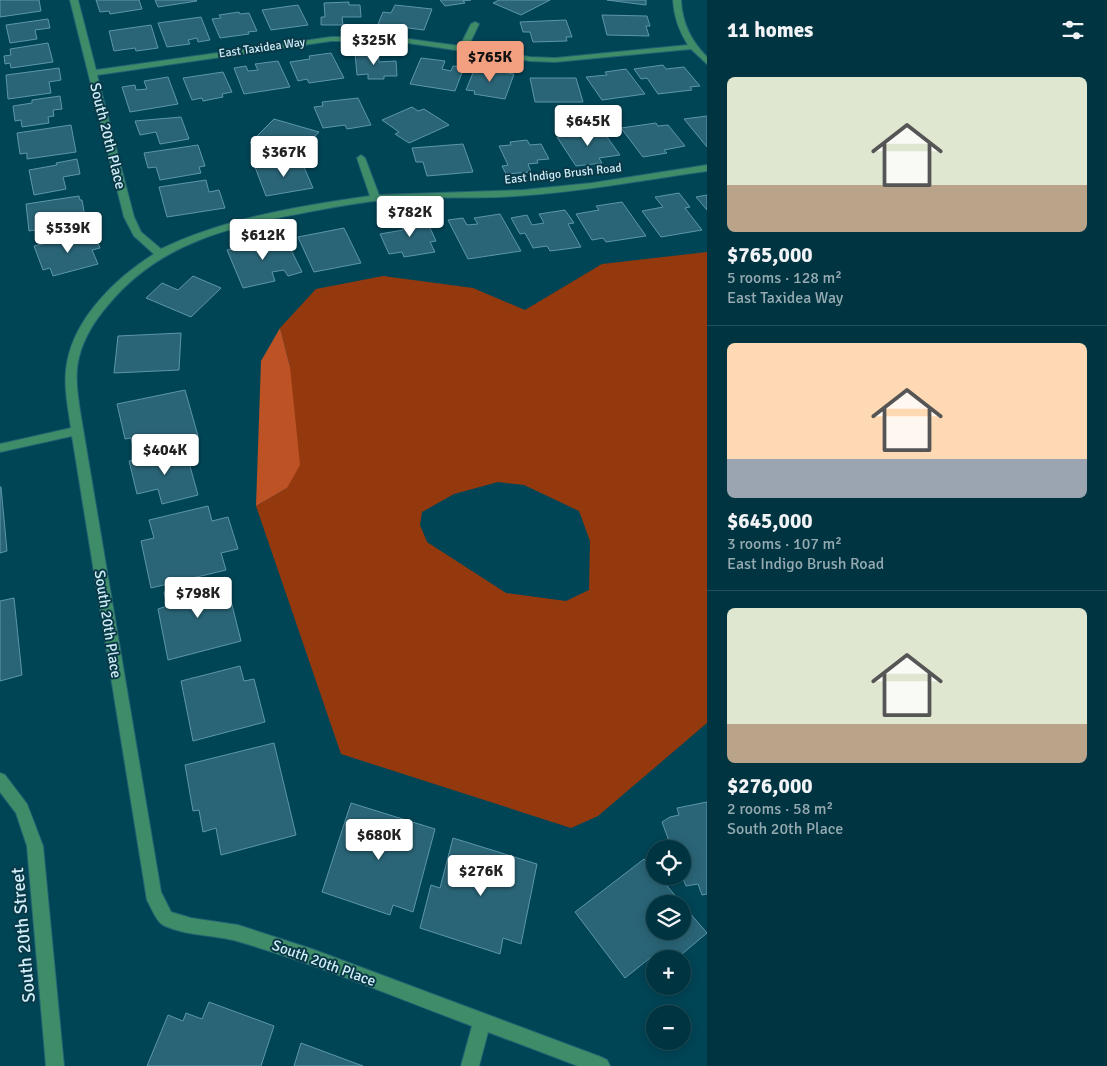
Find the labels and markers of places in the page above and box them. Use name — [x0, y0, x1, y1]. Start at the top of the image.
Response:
pin: $325K — [339, 23, 409, 66]
pin: $765K — [455, 41, 525, 83]
pin: $645K — [553, 104, 623, 147]
pin: $367K — [249, 136, 319, 178]
pin: $782K — [375, 196, 445, 238]
pin: $539K — [33, 212, 103, 254]
pin: $612K — [228, 218, 298, 261]
pin: $404K — [130, 434, 200, 476]
pin: $798K — [163, 576, 233, 619]
pin: $680K — [344, 818, 414, 861]
pin: $276K — [446, 854, 516, 897]

